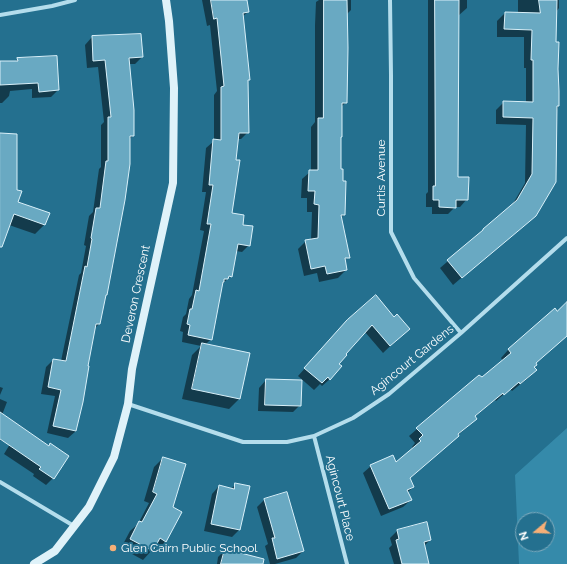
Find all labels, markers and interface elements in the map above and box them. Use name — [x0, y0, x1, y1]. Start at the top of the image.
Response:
street label: Curtis Avenue — [374, 139, 388, 217]
street label: Deveron Crescent — [119, 244, 153, 344]
street label: Agincourt Gardens — [367, 322, 457, 398]
street label: Agincourt Place — [322, 454, 358, 542]
north arrow — [515, 512, 555, 552]
text: N — [517, 530, 532, 542]
place label: Glen Cairn Public School — [121, 541, 258, 555]
marker: Glen Cairn Public School — [108, 543, 118, 553]

